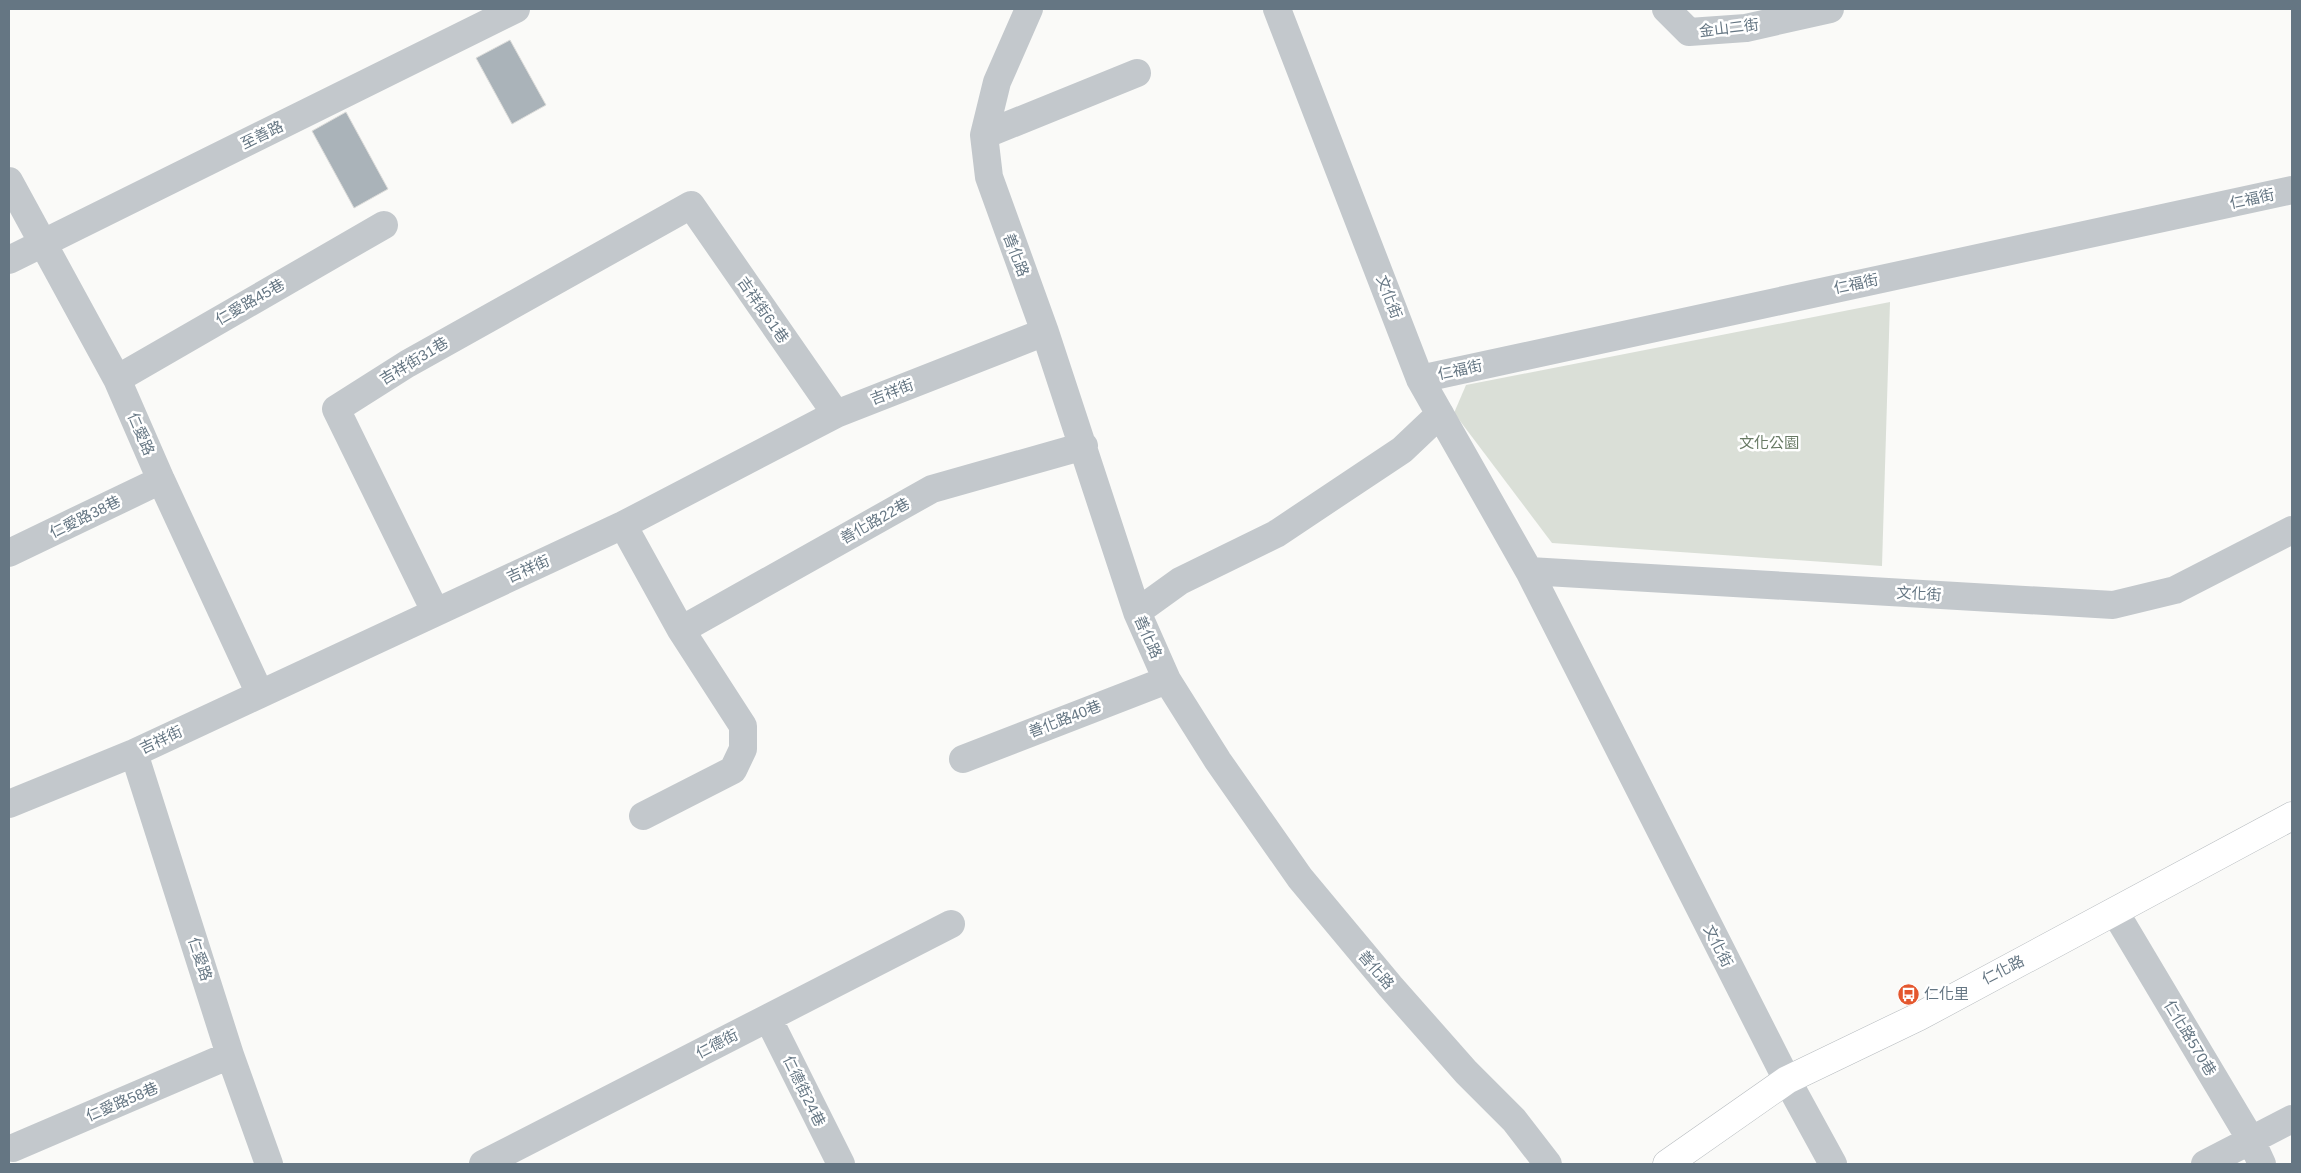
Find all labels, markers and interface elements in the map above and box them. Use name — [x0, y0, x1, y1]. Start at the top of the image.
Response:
street label: 金山二街 — [1698, 15, 1760, 40]
street label: 至善路 — [238, 117, 286, 152]
street label: 仁福街 — [2228, 186, 2276, 212]
street label: 善化路 — [1000, 231, 1032, 279]
street label: 仁福街 — [1832, 271, 1880, 297]
street label: 吉祥街61巷 — [734, 273, 792, 346]
street label: 文化街 — [1373, 273, 1405, 321]
street label: 仁愛路45巷 — [212, 275, 287, 328]
street label: 吉祥街31巷 — [376, 334, 451, 388]
street label: 仁福街 — [1436, 357, 1484, 383]
street label: 吉祥街 — [868, 376, 916, 408]
street label: 仁愛路 — [125, 410, 158, 458]
park label: 文化公園 — [1739, 434, 1799, 451]
street label: 仁愛路38巷 — [47, 492, 123, 541]
street label: 善化路22巷 — [837, 495, 912, 547]
street label: 吉祥街 — [504, 552, 552, 585]
street label: 文化街 — [1896, 584, 1942, 603]
street label: 善化路 — [1132, 613, 1165, 661]
street label: 善化路40巷 — [1026, 697, 1104, 740]
street label: 吉祥街 — [137, 722, 185, 757]
street label: 文化街 — [1701, 922, 1736, 970]
street label: 仁愛路 — [185, 935, 216, 983]
street label: 善化路 — [1355, 947, 1398, 992]
street label: 仁化路 — [1979, 952, 2027, 987]
bus stop icon: 仁化里 — [1896, 982, 1920, 1006]
place label: 仁化里 — [1924, 985, 1969, 1002]
street label: 仁化路570巷 — [2161, 997, 2220, 1079]
street label: 仁德街 — [693, 1026, 741, 1061]
street label: 仁德街24巷 — [780, 1053, 829, 1129]
street label: 仁愛路58巷 — [83, 1079, 160, 1124]

